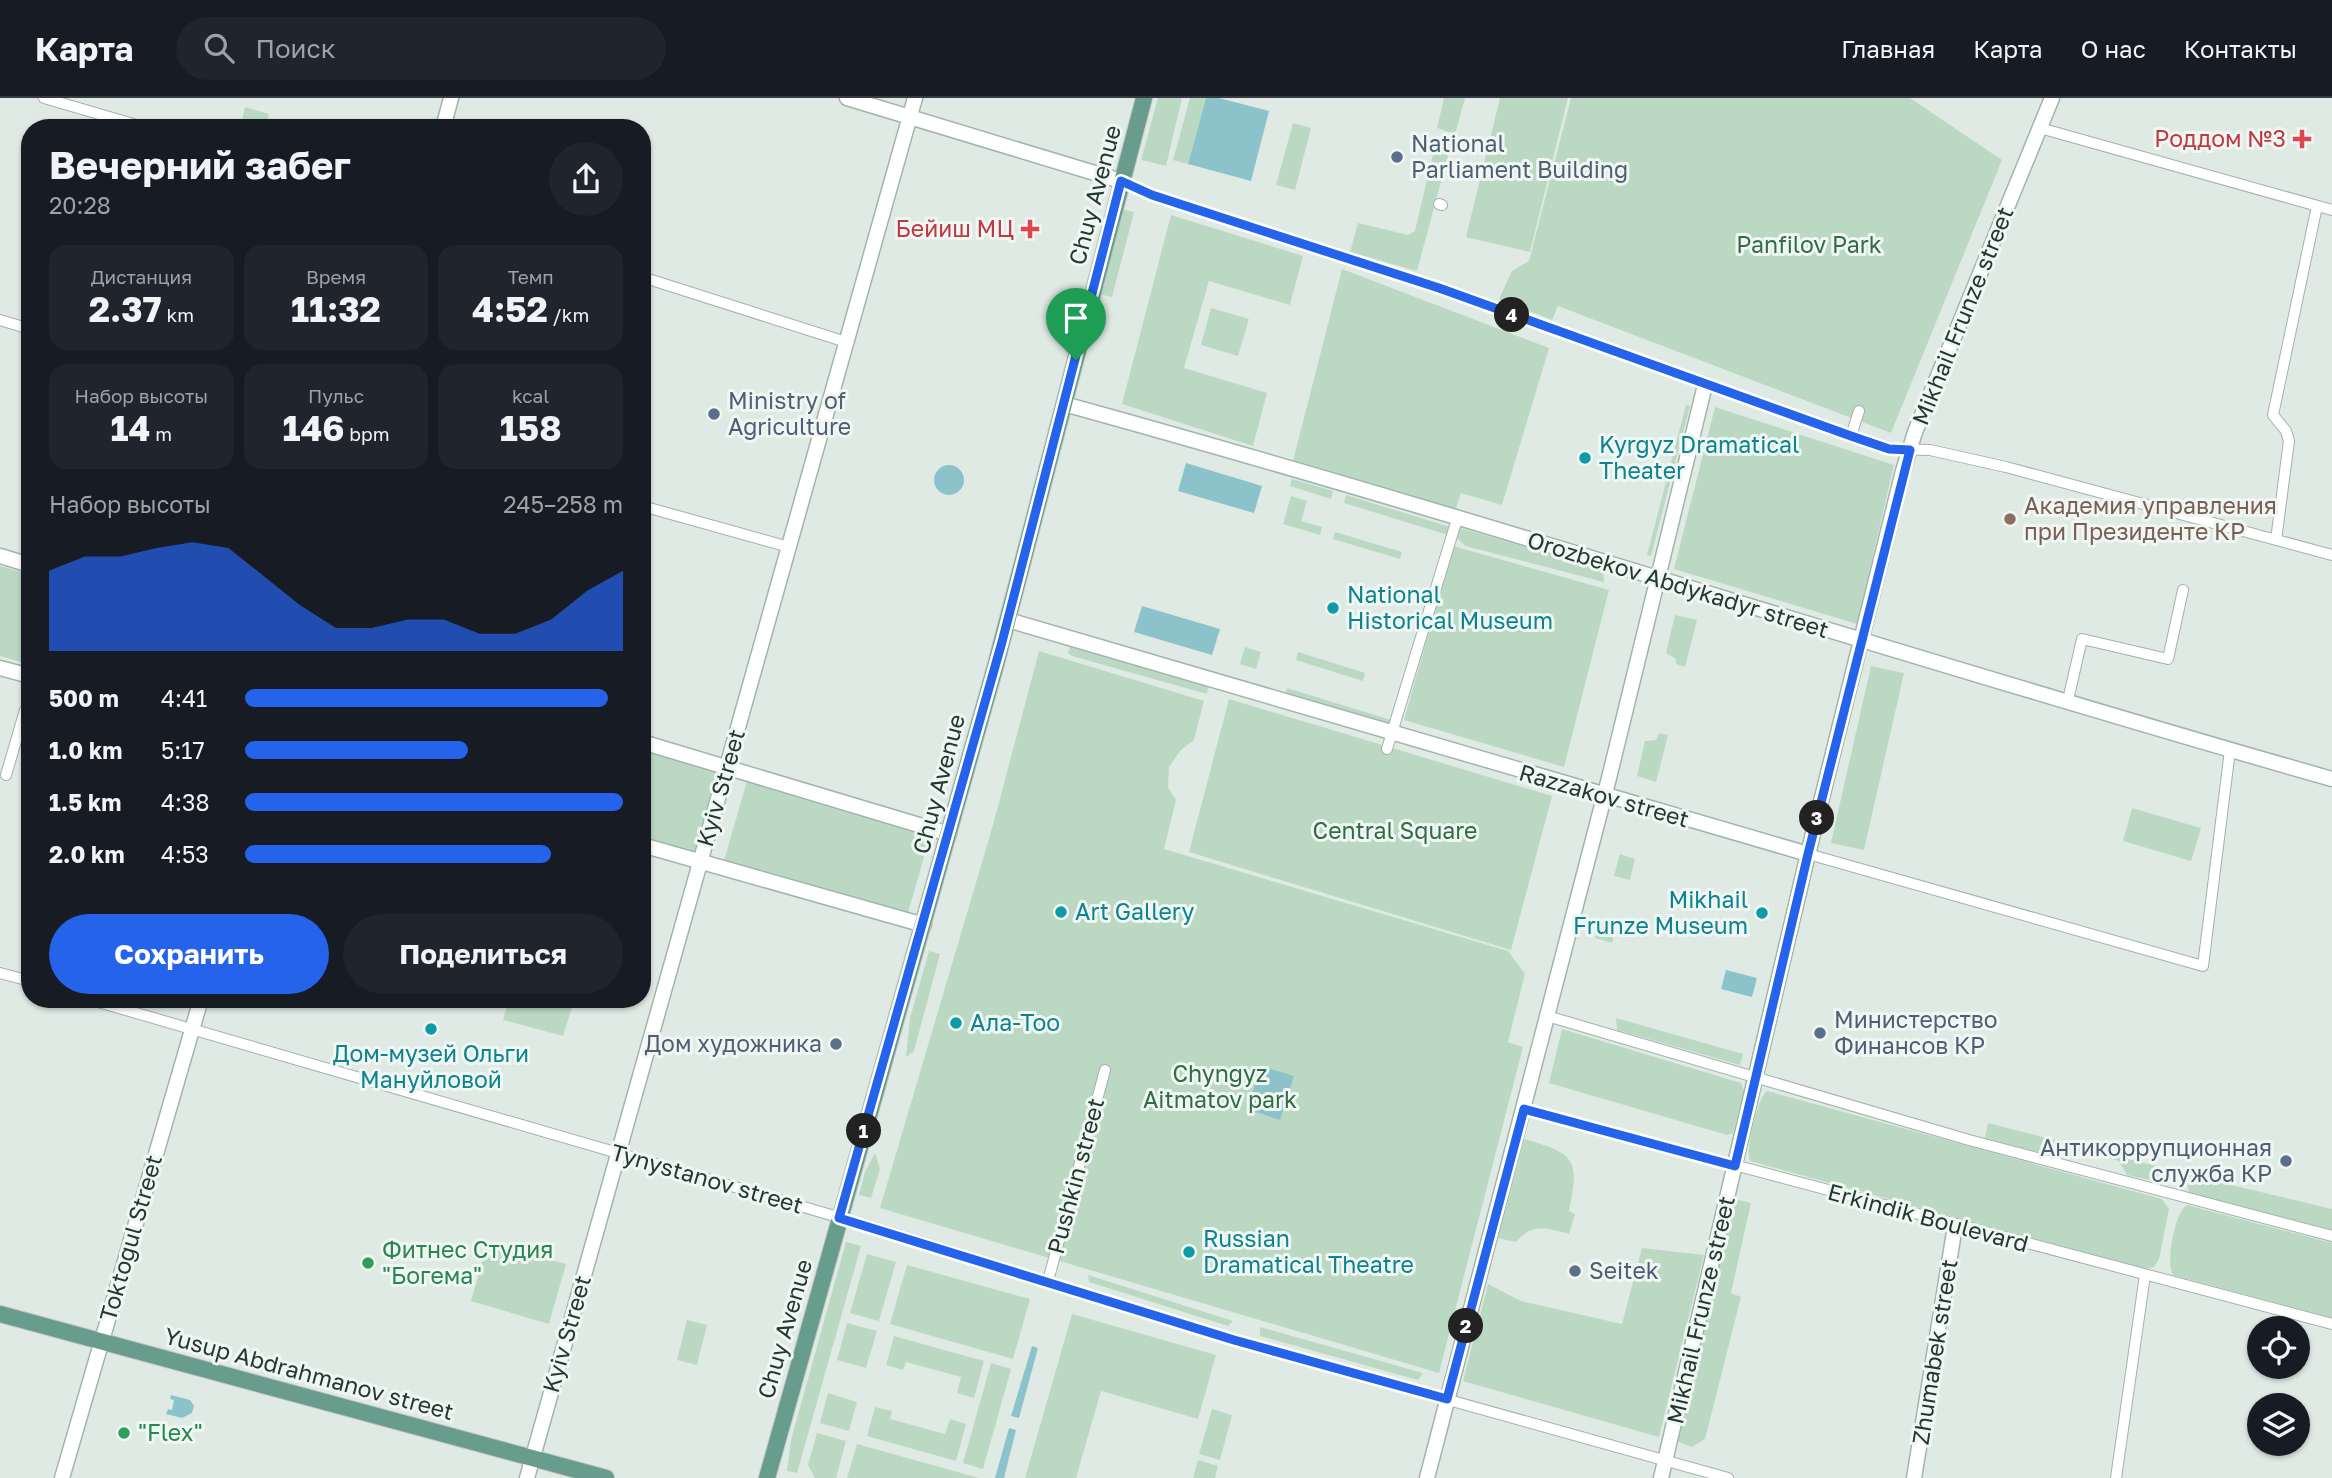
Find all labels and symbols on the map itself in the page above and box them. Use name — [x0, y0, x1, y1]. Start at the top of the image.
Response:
street label: Chuy Avenue — [1062, 122, 1126, 268]
place label: Роддом №3 — [2154, 124, 2286, 152]
place label: National Parliament Building — [1411, 129, 1628, 183]
marker: Роддом №3 — [2292, 129, 2312, 149]
marker: National Parliament Building — [1389, 149, 1405, 165]
street label: Mikhail Frunze street — [1905, 202, 2019, 429]
place label: Бейиш МЦ — [896, 214, 1014, 242]
marker: Бейиш МЦ — [1020, 219, 1040, 239]
park label: Panfilov Park — [1736, 230, 1882, 258]
pin — [1046, 288, 1106, 360]
pin: 4 — [1494, 298, 1530, 332]
place label: Ministry of Agriculture — [728, 386, 851, 440]
marker: Ministry of Agriculture — [706, 406, 722, 422]
place label: Kyrgyz Dramatical Theater — [1599, 430, 1799, 484]
marker: Kyrgyz Dramatical Theater — [1577, 450, 1593, 466]
place label: Академия управления при Президенте КР — [2024, 491, 2277, 545]
marker: Академия управления при Президенте КР — [2002, 511, 2018, 527]
street label: Orozbekov Abdykadyr street — [1524, 525, 1832, 643]
place label: National Historical Museum — [1347, 580, 1553, 634]
marker: National Historical Museum — [1325, 600, 1341, 616]
street label: Chuy Avenue — [906, 711, 970, 857]
street label: Kyiv Street — [690, 726, 750, 850]
street label: Razzakov street — [1516, 757, 1693, 833]
pin: 3 — [1800, 800, 1834, 836]
park label: Central Square — [1313, 816, 1477, 844]
place label: Mikhail Frunze Museum — [1573, 885, 1748, 939]
place label: Art Gallery — [1075, 897, 1194, 925]
marker: Art Gallery — [1053, 904, 1069, 920]
marker: Mikhail Frunze Museum — [1754, 905, 1770, 921]
place label: Министерство Финансов КР — [1834, 1005, 1998, 1059]
place label: Ала-Тоо — [970, 1008, 1060, 1036]
marker: Ала-Тоо — [948, 1015, 964, 1031]
marker: Дом-музей Ольги Мануйловой — [423, 1021, 439, 1037]
marker: Министерство Финансов КР — [1812, 1025, 1828, 1041]
place label: Дом художника — [645, 1029, 822, 1057]
marker: Дом художника — [828, 1036, 844, 1052]
place label: Дом-музей Ольги Мануйловой — [333, 1039, 529, 1093]
park label: Chyngyz Aitmatov park — [1143, 1059, 1297, 1113]
street label: Pushkin street — [1041, 1095, 1109, 1257]
pin: 1 — [846, 1114, 882, 1148]
place label: Антикоррупционная служба КР — [2040, 1133, 2272, 1187]
street label: Tynystanov street — [608, 1137, 806, 1219]
street label: Toktogul Street — [93, 1151, 167, 1324]
marker: Антикоррупционная служба КР — [2278, 1153, 2294, 1169]
street label: Erkindik Boulevard — [1825, 1177, 2032, 1257]
street label: Mikhail Frunze street — [1660, 1193, 1740, 1426]
place label: Russian Dramatical Theatre — [1203, 1224, 1414, 1278]
place label: Фитнес Студия "Богема" — [382, 1235, 553, 1289]
marker: Russian Dramatical Theatre — [1181, 1244, 1197, 1260]
marker: Фитнес Студия "Богема" — [360, 1255, 376, 1271]
street label: Chuy Avenue — [751, 1256, 817, 1402]
place label: Seitek — [1589, 1256, 1659, 1284]
street label: Zhumabek street — [1906, 1257, 1963, 1447]
marker: Seitek — [1567, 1263, 1583, 1279]
street label: Kyiv Street — [536, 1272, 596, 1396]
pin: 2 — [1448, 1308, 1484, 1344]
street label: Yusup Abdrahmanov street — [162, 1321, 457, 1425]
place label: "Flex" — [138, 1418, 203, 1446]
marker: "Flex" — [116, 1425, 132, 1441]

